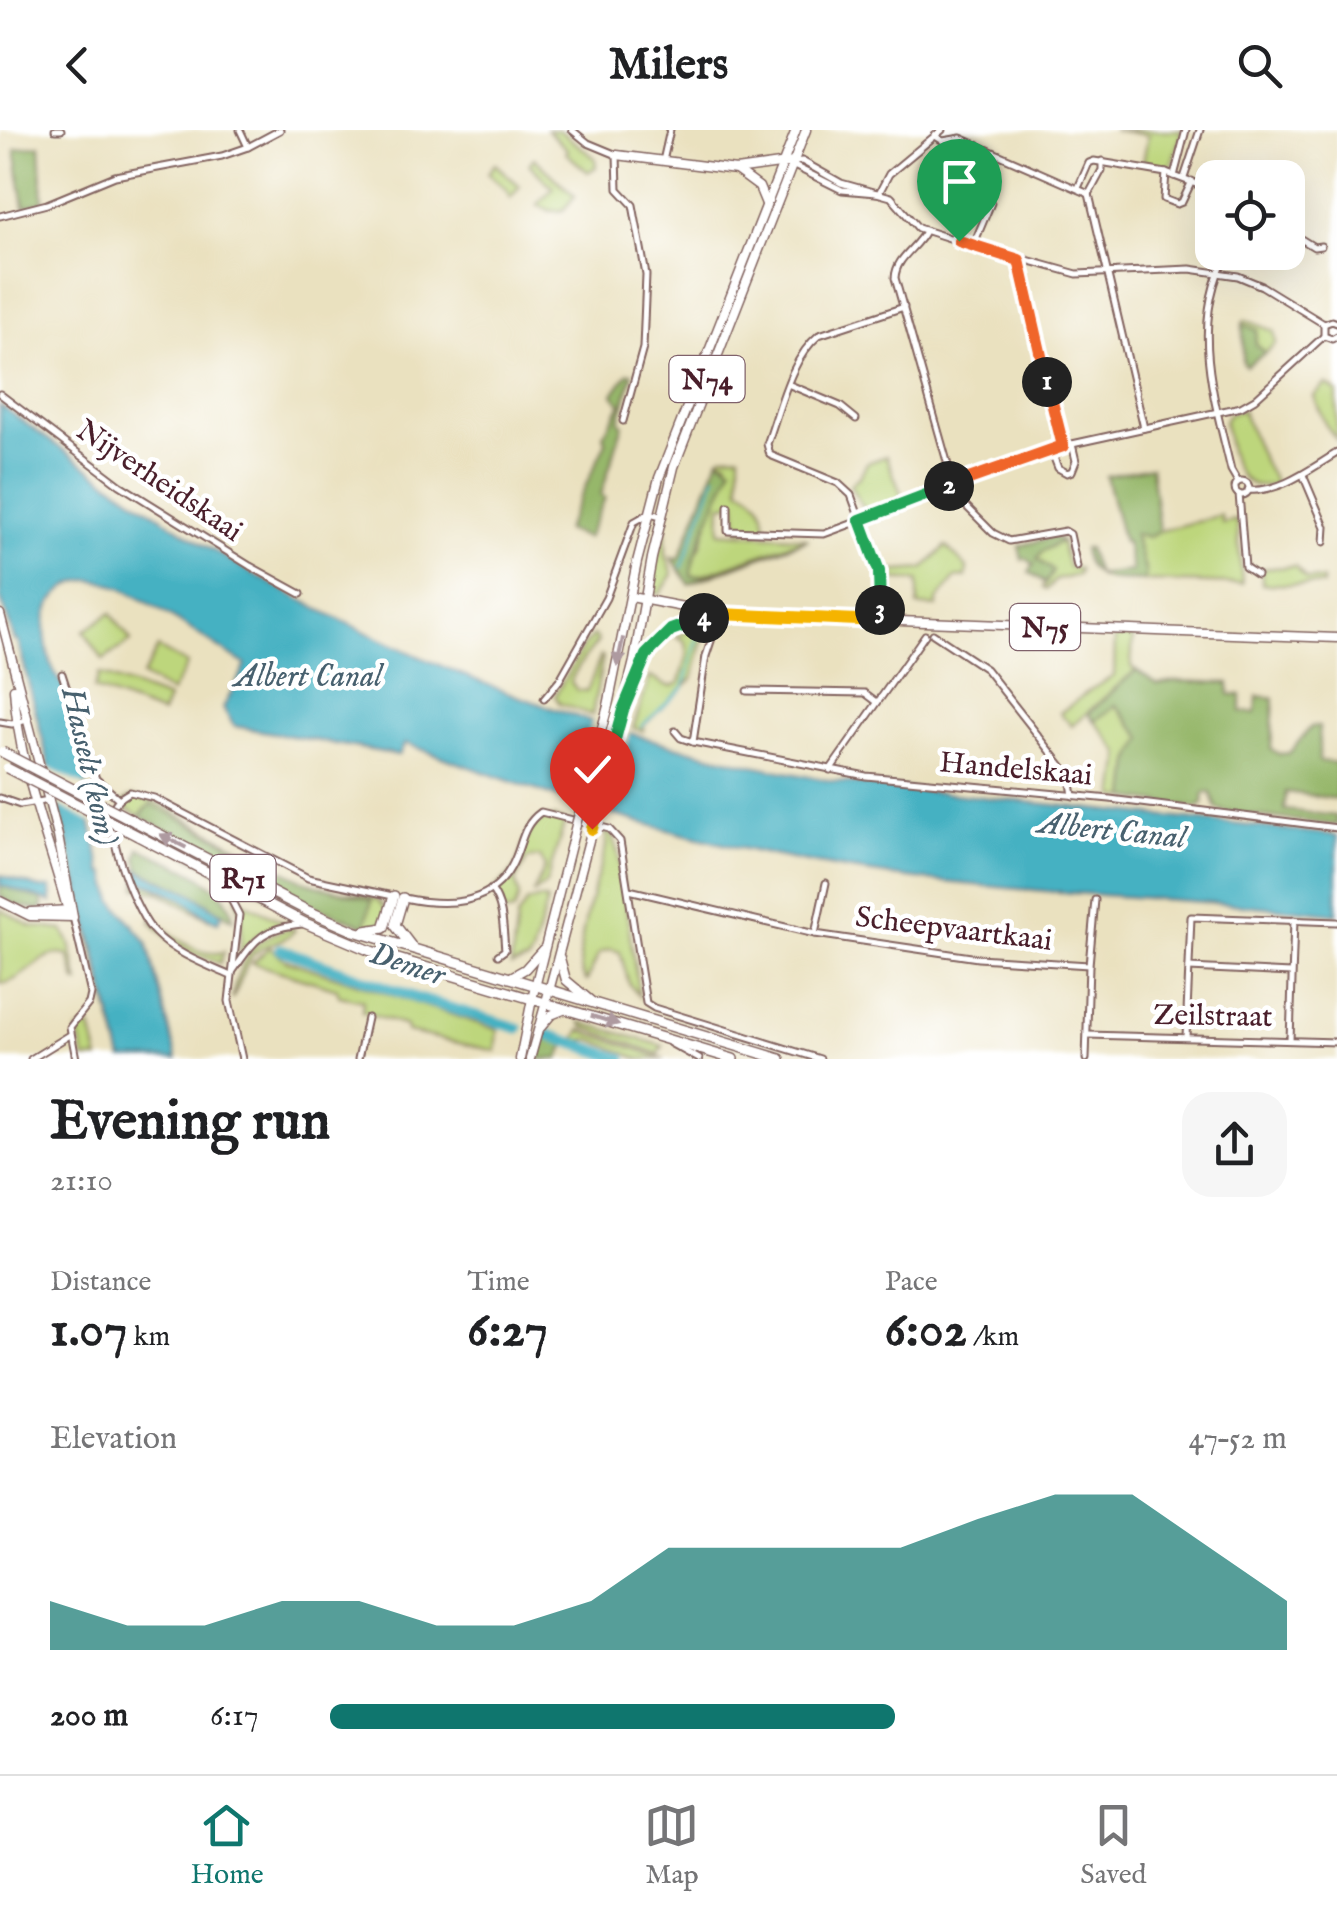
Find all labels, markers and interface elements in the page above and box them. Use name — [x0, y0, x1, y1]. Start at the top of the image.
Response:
text: Milers — [609, 37, 728, 94]
icon: back — [50, 38, 105, 93]
icon: search — [1232, 38, 1287, 93]
pin — [917, 139, 1002, 242]
icon: arrive — [932, 154, 987, 209]
map controls — [1195, 160, 1305, 270]
button: locate — [1195, 160, 1305, 270]
road number: N74 — [670, 356, 744, 402]
pin: 1 — [1022, 357, 1072, 407]
text: 1 — [1042, 364, 1052, 399]
street label: Nijverheidskaai — [68, 412, 249, 551]
pin: 2 — [924, 461, 974, 511]
text: 2 — [942, 468, 956, 503]
pin: 3 — [855, 585, 905, 635]
text: 3 — [875, 592, 885, 627]
pin: 4 — [679, 593, 729, 643]
text: 4 — [697, 600, 711, 635]
road number: N75 — [1010, 604, 1080, 650]
one-way arrow — [612, 637, 628, 668]
water label: Albert Canal — [231, 657, 384, 698]
water label: Hasselt (kom) — [50, 682, 127, 850]
pin — [550, 727, 635, 830]
icon: check — [565, 742, 620, 797]
street label: Handelskaai — [938, 744, 1094, 796]
water label: Albert Canal — [1033, 803, 1190, 860]
one-way arrow — [158, 833, 187, 850]
road number: R71 — [210, 855, 276, 901]
street label: Scheepvaartkaai — [853, 899, 1054, 961]
water label: Demer — [364, 934, 452, 997]
street label: Zeilstraat — [1153, 997, 1273, 1037]
one-way arrow — [590, 1014, 620, 1029]
text: Evening run — [50, 1088, 330, 1158]
button: share — [1182, 1092, 1287, 1197]
text: 21:10 — [50, 1161, 113, 1202]
text: Distance — [50, 1265, 151, 1300]
text: Time — [467, 1265, 530, 1300]
text: Pace — [885, 1265, 938, 1300]
text: 1.07 — [50, 1300, 127, 1363]
text: 6:27 — [467, 1300, 548, 1363]
text: 6:02 — [885, 1300, 967, 1363]
text: km — [127, 1320, 170, 1355]
text: /km — [967, 1320, 1019, 1355]
text: Elevation — [50, 1419, 177, 1460]
text: 47–52 m — [1188, 1419, 1287, 1460]
text: 200 m — [50, 1696, 128, 1737]
text: 6:17 — [210, 1696, 259, 1737]
tab: Home — [190, 1798, 264, 1893]
tab: Map — [644, 1798, 699, 1893]
tab: Saved — [1080, 1798, 1147, 1893]

